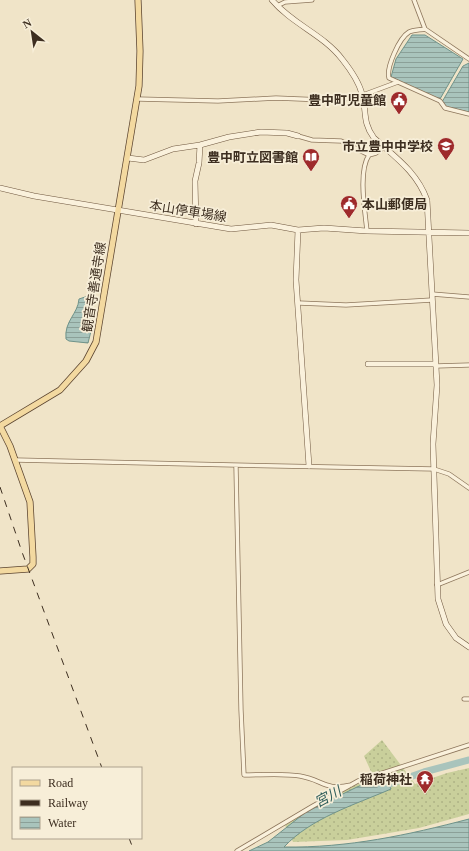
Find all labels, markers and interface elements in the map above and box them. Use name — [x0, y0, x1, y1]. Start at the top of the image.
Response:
north arrow — [12, 12, 52, 52]
text: N — [21, 16, 33, 31]
public building icon: 豊中町児童館 — [389, 90, 409, 115]
place label: 豊中町児童館 — [308, 93, 386, 108]
school or university icon: 市立豊中中学校 — [436, 136, 456, 161]
place label: 市立豊中中学校 — [342, 139, 433, 154]
library icon: 豊中町立図書館 — [301, 147, 321, 172]
place label: 豊中町立図書館 — [207, 150, 298, 165]
public building icon: 本山郵便局 — [339, 194, 359, 219]
street label: 本山停車場線 — [148, 197, 228, 225]
place label: 本山郵便局 — [362, 197, 427, 212]
street label: 観音寺善通寺線 — [79, 241, 109, 333]
legend — [12, 767, 142, 839]
temple icon: 稲荷神社 — [415, 769, 435, 794]
place label: 稲荷神社 — [360, 772, 412, 787]
text: Road — [48, 776, 73, 790]
water label: 宮川 — [312, 783, 346, 810]
text: Railway — [48, 796, 88, 810]
text: Water — [48, 816, 76, 830]

